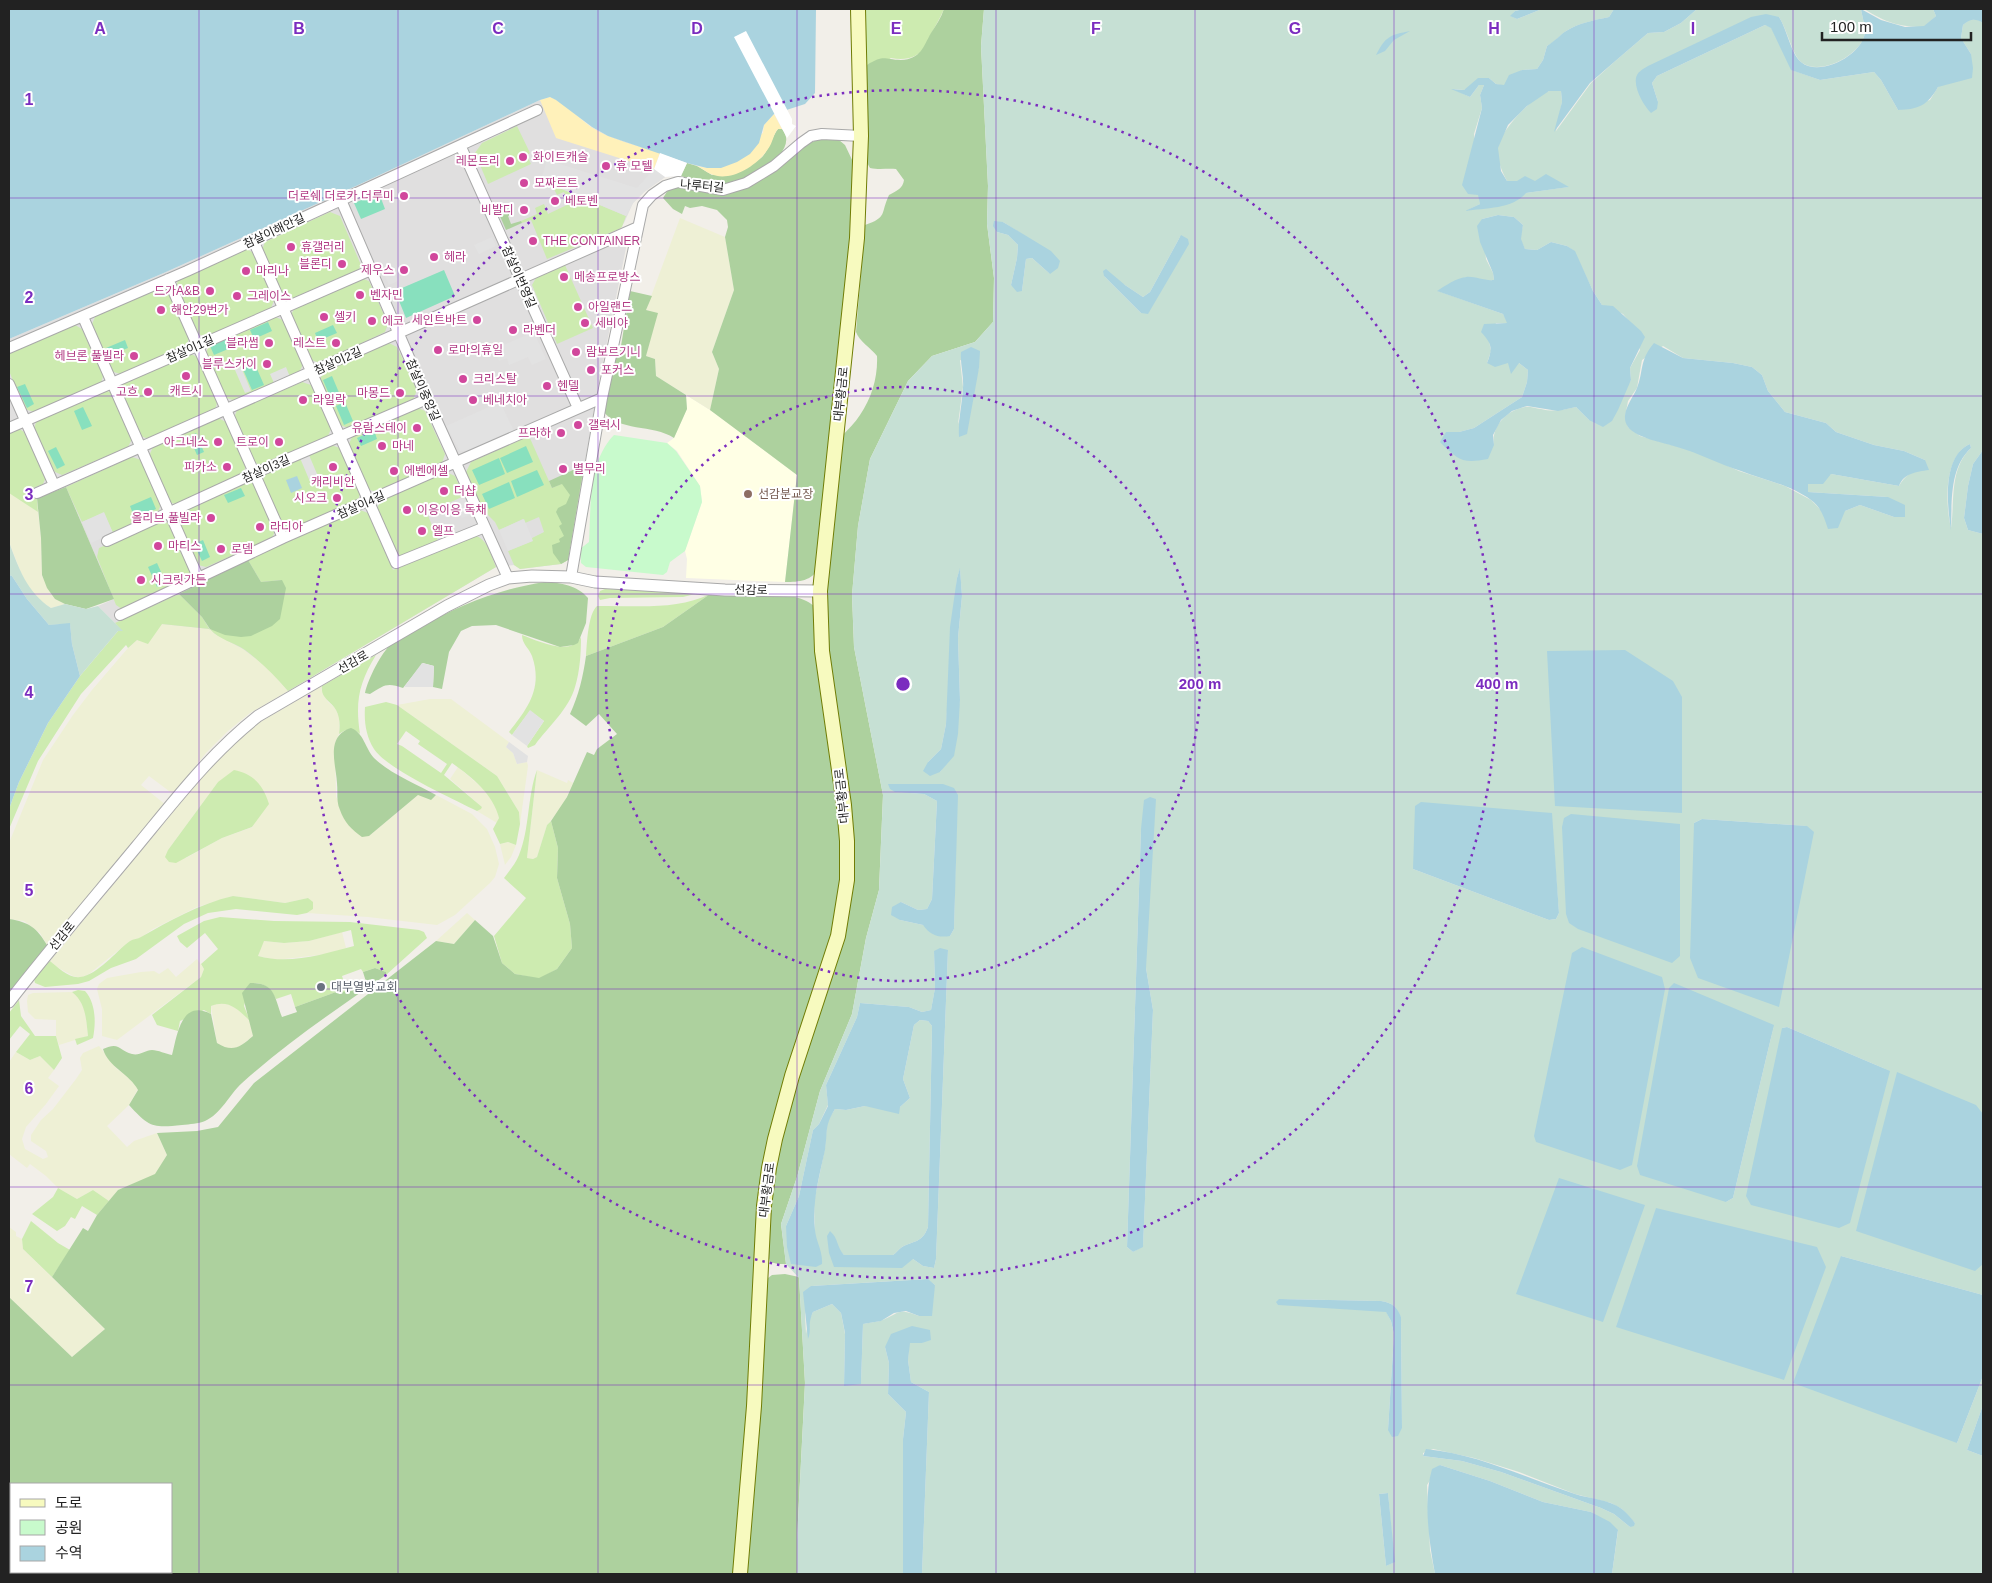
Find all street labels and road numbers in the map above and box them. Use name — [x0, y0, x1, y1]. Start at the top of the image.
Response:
street label: 나루터길 — [679, 177, 725, 195]
street label: 참살이해안길 — [241, 211, 307, 251]
street label: 참살이번영길 — [499, 244, 539, 310]
street label: 참살이1길 — [164, 332, 216, 366]
street label: 참살이2길 — [312, 344, 364, 378]
street label: 참살이중앙길 — [403, 357, 443, 423]
street label: 대부황금로 — [831, 366, 851, 422]
street label: 참살이3길 — [240, 452, 292, 486]
street label: 참살이4길 — [335, 488, 387, 522]
street label: 선감로 — [734, 583, 768, 597]
street label: 선감로 — [335, 648, 371, 676]
street label: 대부황금로 — [832, 768, 852, 824]
street label: 선감로 — [46, 919, 78, 953]
street label: 대부황금로 — [757, 1162, 777, 1218]

